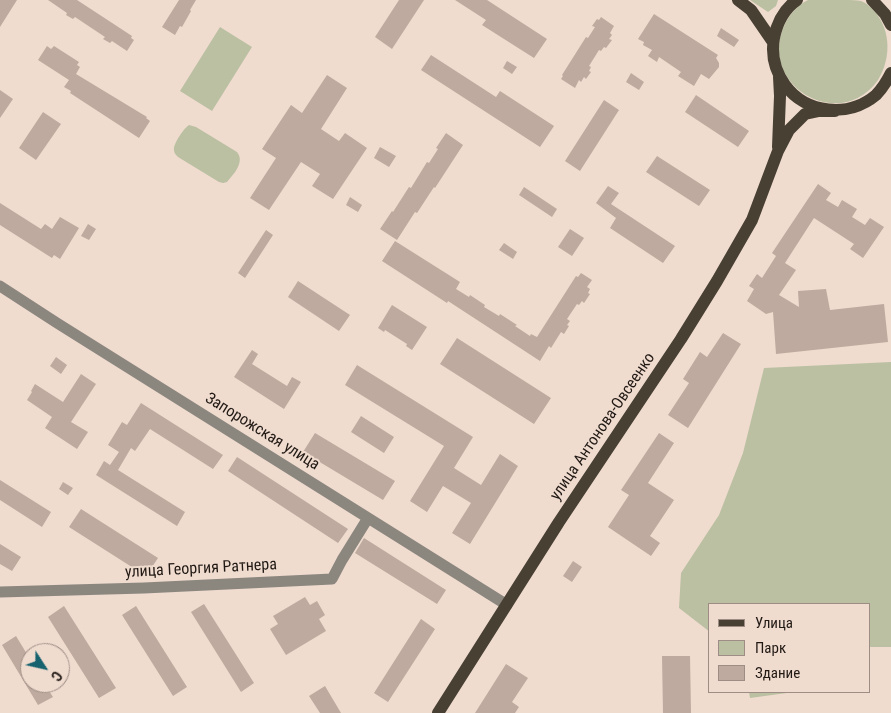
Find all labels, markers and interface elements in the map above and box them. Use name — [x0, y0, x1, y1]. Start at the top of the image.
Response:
street label: улица Антонова-Овсеенко — [546, 350, 660, 504]
street label: Запорожская улица — [201, 389, 323, 475]
street label: улица Георгия Ратнера — [125, 555, 277, 583]
legend — [708, 603, 871, 693]
text: Улица — [755, 614, 793, 632]
text: Парк — [755, 639, 786, 657]
north arrow — [20, 643, 70, 693]
text: Здание — [755, 664, 800, 682]
text: С — [48, 668, 65, 684]

